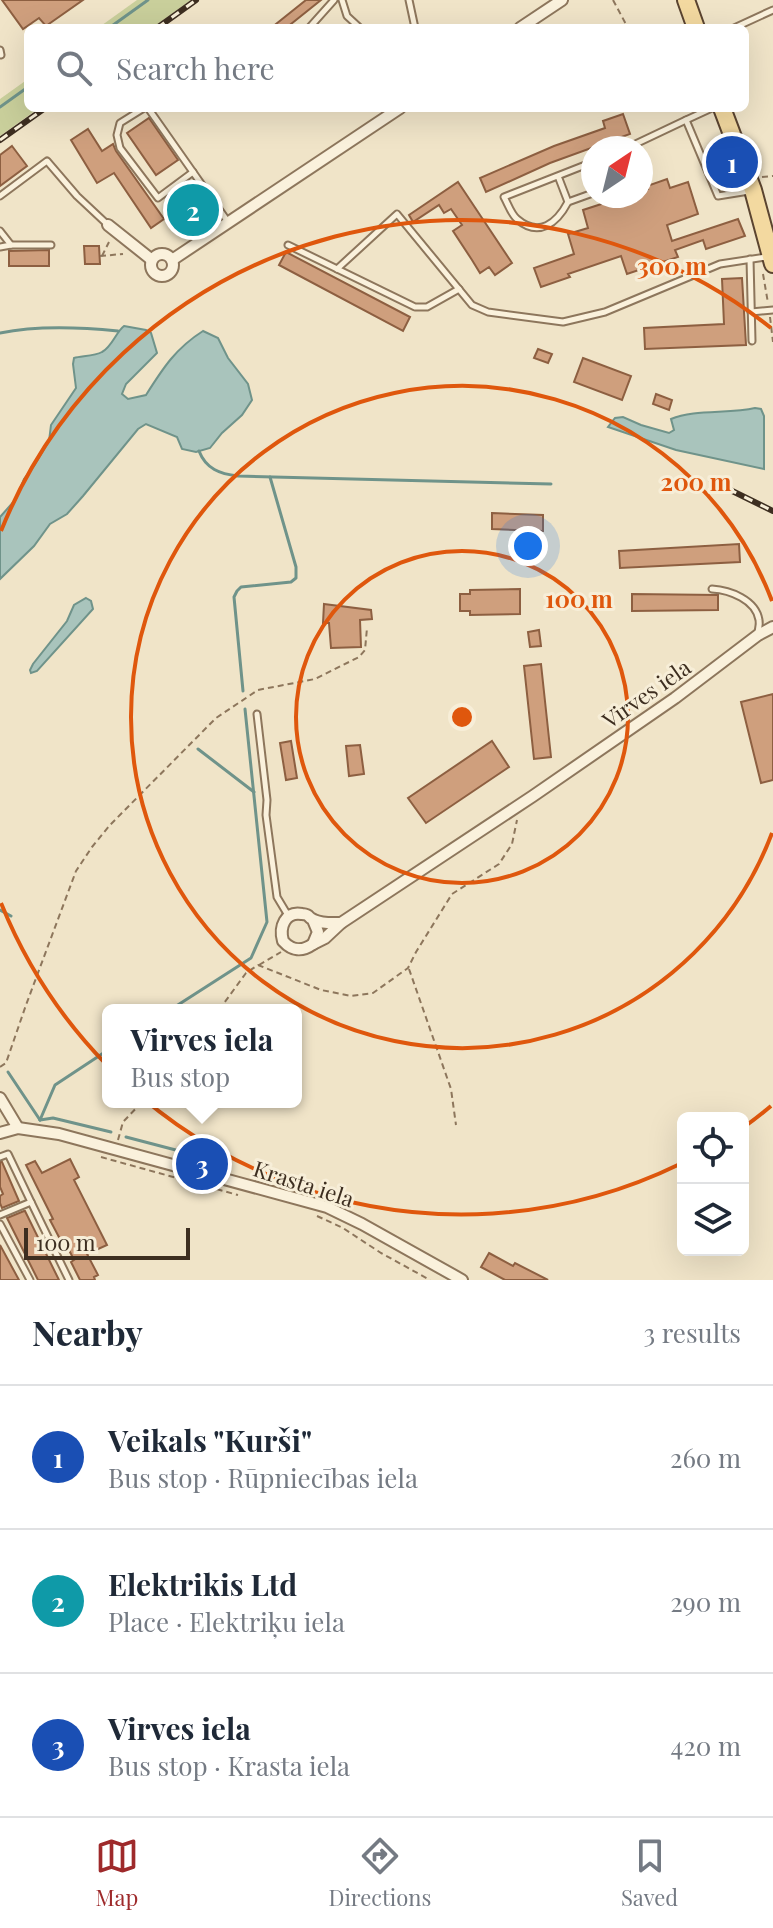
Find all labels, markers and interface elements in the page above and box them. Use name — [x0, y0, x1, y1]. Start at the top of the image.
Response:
search box — [24, 24, 749, 112]
icon: search — [52, 46, 96, 90]
text: Search here — [116, 48, 275, 88]
pin: 1 — [706, 132, 758, 192]
north arrow — [581, 136, 653, 208]
pin: 2 — [167, 180, 219, 240]
text: 300 m — [637, 249, 707, 281]
text: 200 m — [661, 465, 732, 497]
your location — [508, 526, 548, 566]
text: 100 m — [545, 582, 613, 614]
street label: Virves iela — [595, 652, 696, 735]
centre of rings — [448, 703, 476, 731]
popup — [102, 1004, 302, 1108]
text: Virves iela — [131, 1019, 273, 1059]
text: Bus stop — [131, 1059, 230, 1094]
map controls — [677, 1112, 749, 1256]
button: locate — [677, 1112, 749, 1184]
pin: 3 — [176, 1134, 228, 1194]
street label: Krasta iela — [250, 1153, 358, 1213]
button: layers — [677, 1184, 749, 1256]
scale bar — [24, 1224, 190, 1260]
text: 100 m — [36, 1227, 96, 1257]
text: Nearby — [32, 1309, 143, 1355]
text: 3 results — [644, 1315, 741, 1350]
text: Veikals "Kurši" — [108, 1420, 312, 1460]
text: 1 — [53, 1440, 63, 1475]
text: 260 m — [670, 1440, 741, 1475]
text: Bus stop · Rūpniecības iela — [108, 1460, 418, 1495]
text: Elektrikis Ltd — [108, 1564, 297, 1604]
text: 2 — [51, 1584, 65, 1619]
text: 290 m — [670, 1584, 741, 1619]
text: Place · Elektriķu iela — [108, 1604, 345, 1639]
text: Virves iela — [108, 1708, 251, 1748]
text: 3 — [52, 1728, 64, 1763]
text: 420 m — [671, 1728, 741, 1763]
text: Bus stop · Krasta iela — [108, 1748, 350, 1783]
tab: Map — [95, 1834, 139, 1912]
tab: Directions — [328, 1834, 431, 1912]
tab: Saved — [621, 1834, 678, 1912]

